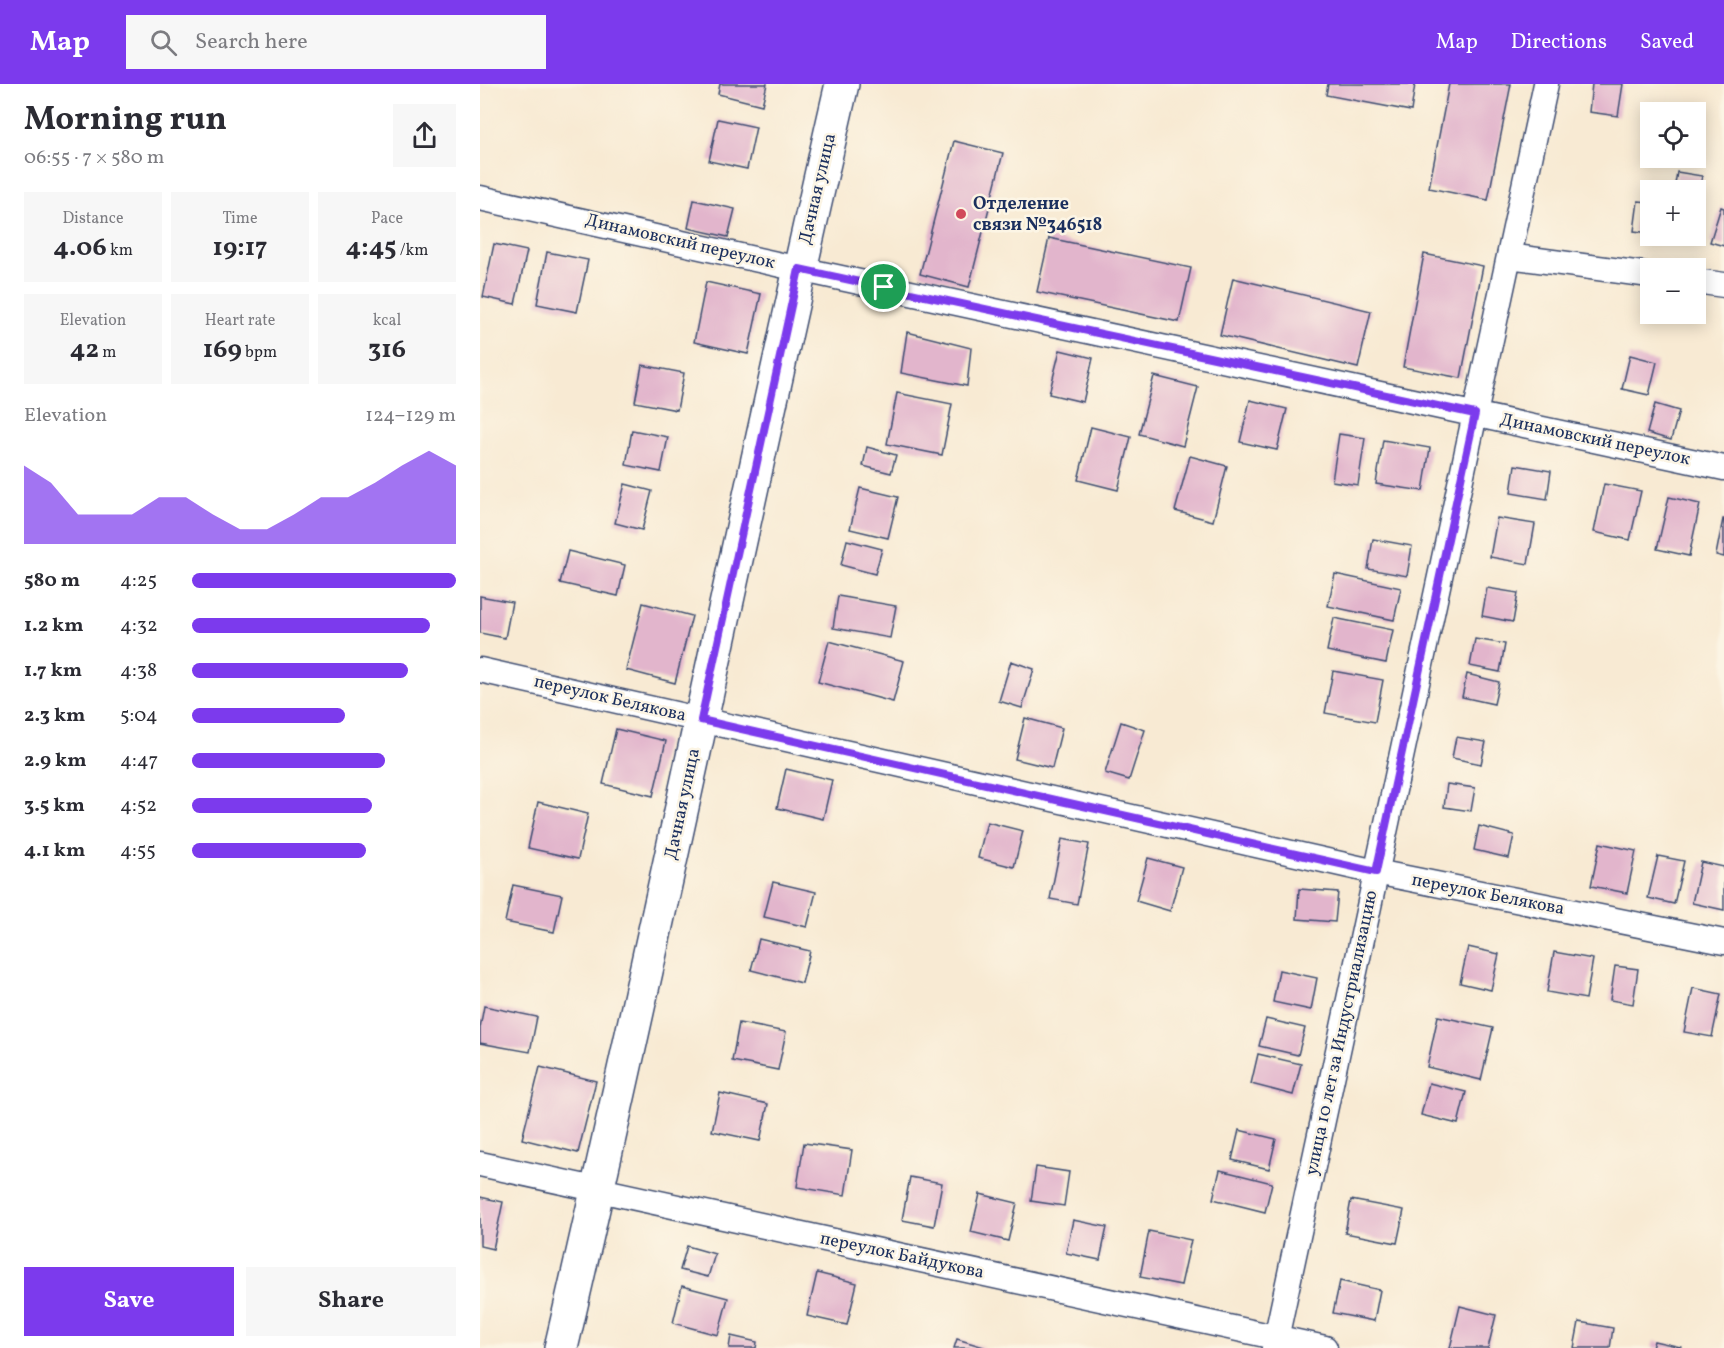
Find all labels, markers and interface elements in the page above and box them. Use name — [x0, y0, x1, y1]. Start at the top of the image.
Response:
search box — [126, 15, 546, 69]
text: Map — [30, 23, 90, 62]
icon: search — [147, 26, 180, 59]
text: Search here — [195, 27, 308, 58]
text: Map — [1436, 28, 1478, 57]
text: Directions — [1511, 28, 1607, 57]
text: Saved — [1640, 28, 1694, 57]
text: Morning run — [24, 98, 227, 144]
map controls — [1640, 102, 1706, 324]
button: locate — [1640, 102, 1706, 168]
button: share — [393, 104, 456, 167]
street label: Дачная улица — [793, 131, 843, 247]
text: 06:55 · 7 × 580 m — [24, 144, 164, 172]
button: + — [1640, 180, 1706, 246]
place label: Отделение связи №346518 — [973, 192, 1102, 238]
marker: Отделение связи №346518 — [954, 207, 968, 221]
text: Distance — [62, 208, 124, 230]
text: Time — [222, 208, 258, 230]
text: Pace — [371, 208, 403, 230]
street label: Динамовский переулок — [583, 208, 778, 276]
text: 4.06 — [53, 230, 107, 266]
text: 19:17 — [212, 230, 268, 266]
text: 4:45 — [346, 230, 397, 266]
text: km — [107, 240, 133, 262]
text: /km — [397, 240, 428, 262]
button: − — [1640, 258, 1706, 324]
pin — [858, 261, 909, 312]
icon: arrive — [867, 270, 900, 303]
text: Elevation — [60, 310, 126, 332]
text: Heart rate — [205, 310, 275, 332]
text: kcal — [373, 310, 401, 332]
text: 42 — [70, 332, 99, 368]
text: 169 — [203, 332, 242, 368]
text: 316 — [368, 332, 406, 368]
text: m — [99, 342, 116, 364]
text: bpm — [242, 342, 277, 364]
text: Elevation — [24, 402, 107, 430]
text: 124–129 m — [365, 402, 456, 430]
street label: Динамовский переулок — [1498, 408, 1693, 472]
text: 580 m — [24, 567, 80, 595]
text: 4:25 — [120, 567, 157, 595]
text: 1.2 km — [24, 612, 84, 640]
text: 4:32 — [120, 612, 158, 640]
text: 1.7 km — [24, 657, 82, 685]
text: 4:38 — [120, 657, 157, 685]
street label: переулок Белякова — [532, 669, 688, 729]
text: 2.3 km — [24, 702, 85, 730]
text: 5:04 — [120, 702, 158, 730]
street label: Дачная улица — [659, 746, 707, 862]
text: 2.9 km — [24, 747, 87, 775]
text: 4:47 — [120, 747, 158, 775]
text: 3.5 km — [24, 792, 85, 820]
text: 4:52 — [120, 792, 157, 820]
text: 4.1 km — [24, 837, 85, 865]
text: 4:55 — [120, 837, 156, 865]
street label: переулок Белякова — [1409, 868, 1567, 922]
street label: улица 10 лет за Индустриализацию — [1300, 888, 1384, 1178]
street label: переулок Байдукова — [818, 1226, 986, 1286]
button: Save — [24, 1267, 234, 1336]
button: Share — [246, 1267, 456, 1336]

